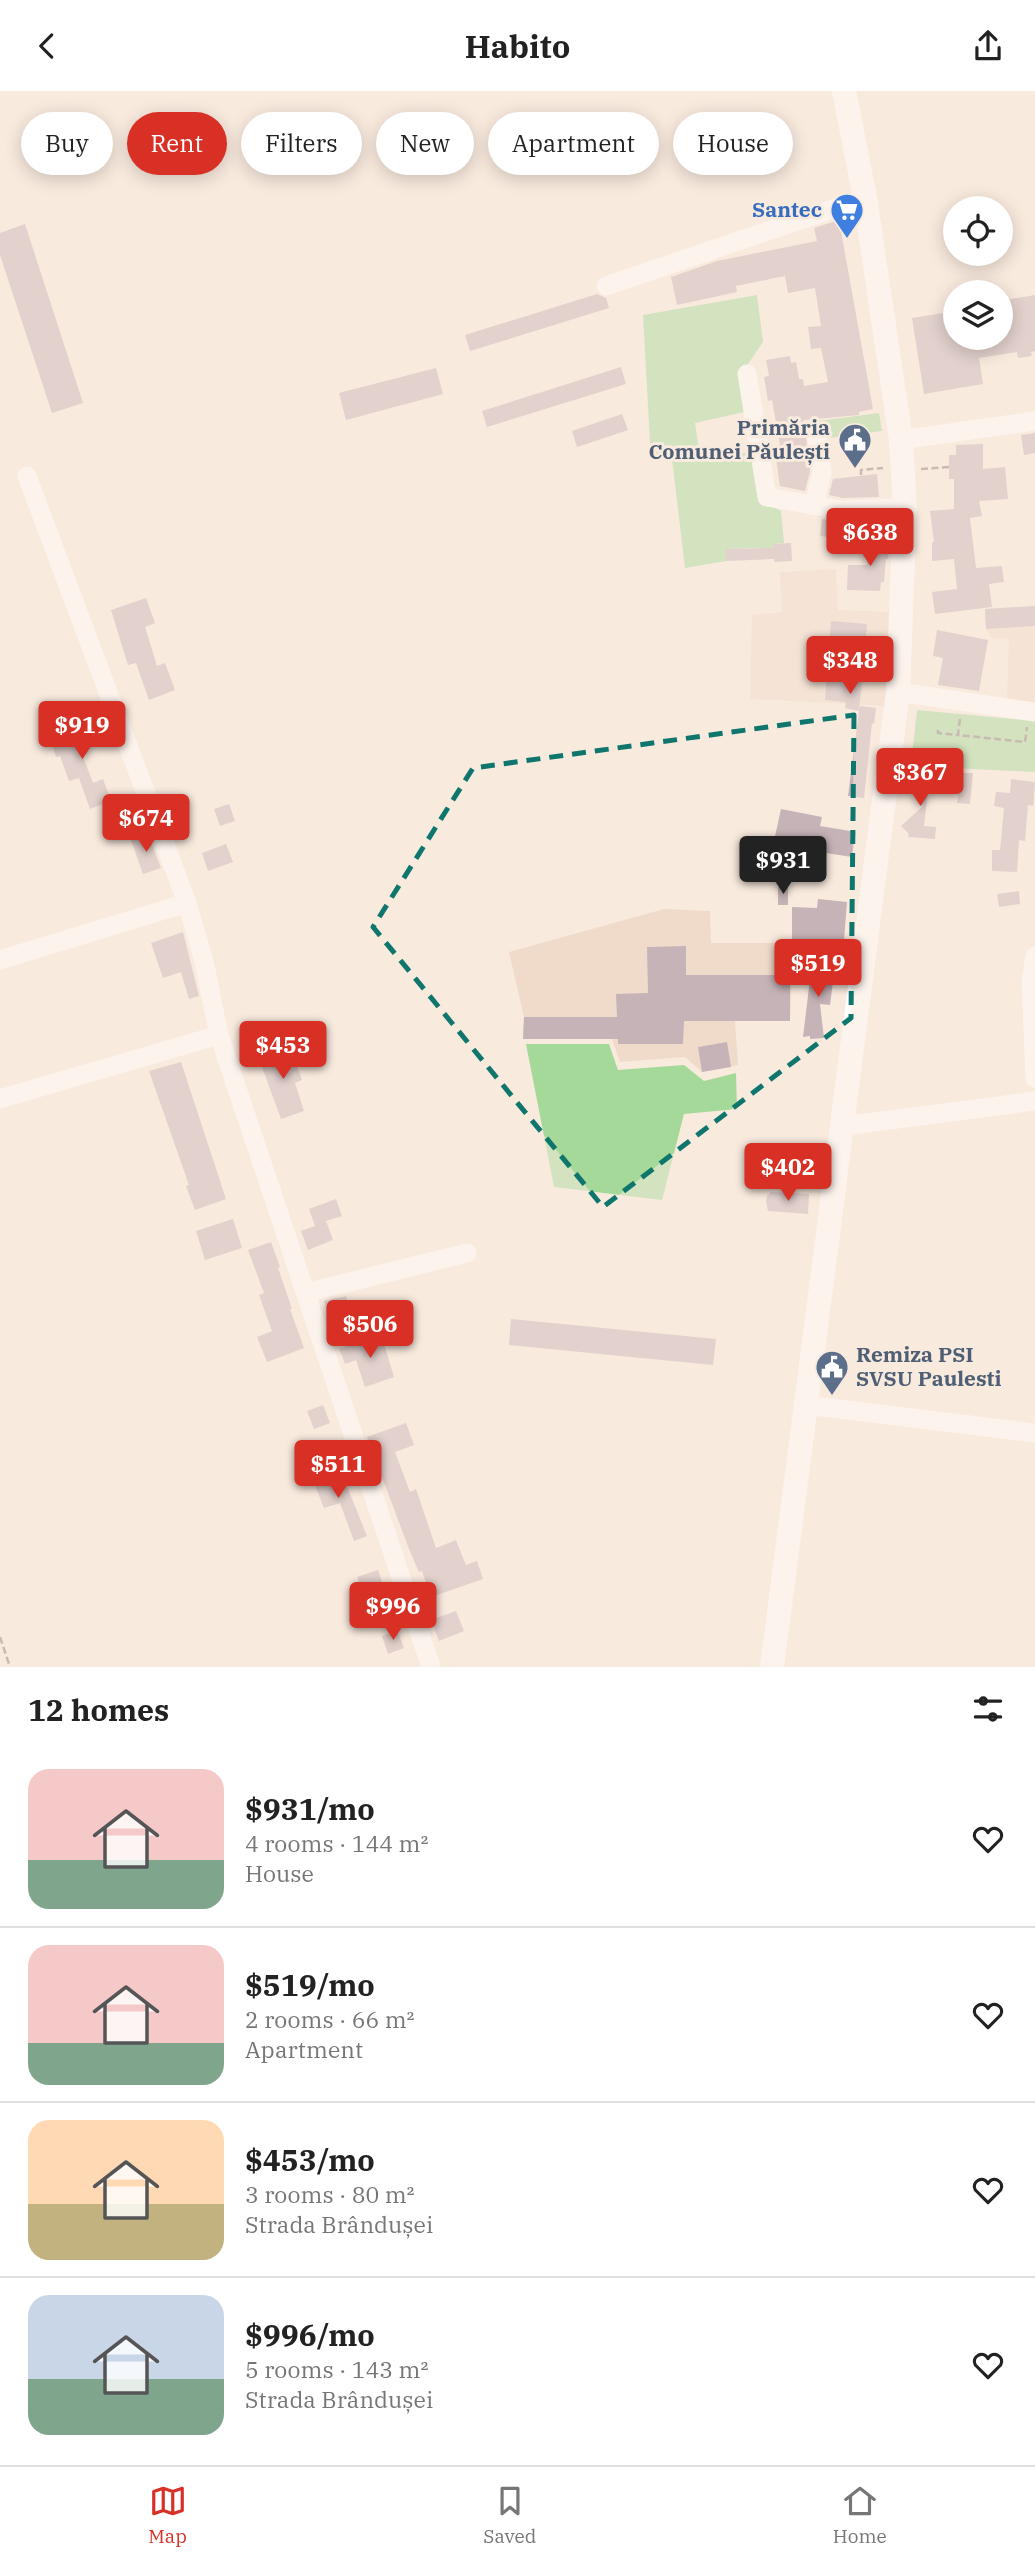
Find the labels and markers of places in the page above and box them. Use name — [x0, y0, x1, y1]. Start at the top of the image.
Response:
supermarket icon: Santec — [828, 191, 866, 240]
place label: Santec — [752, 195, 822, 223]
place label: Primăria Comunei Păulești — [648, 413, 830, 465]
public building icon: Primăria Comunei Păulești — [836, 421, 874, 470]
pin: $638 — [829, 509, 911, 568]
pin: $348 — [809, 637, 891, 696]
pin: $919 — [41, 701, 123, 761]
pin: $367 — [879, 749, 961, 808]
pin: $674 — [105, 795, 187, 854]
pin: $931 — [742, 837, 824, 896]
pin: $519 — [777, 939, 859, 999]
pin: $453 — [242, 1021, 324, 1081]
pin: $402 — [747, 1143, 829, 1203]
pin: $506 — [329, 1301, 411, 1360]
place label: Remiza PSI SVSU Paulesti — [856, 1340, 1002, 1392]
public building icon: Remiza PSI SVSU Paulesti — [813, 1348, 851, 1397]
pin: $511 — [297, 1441, 379, 1500]
pin: $996 — [352, 1583, 434, 1642]

